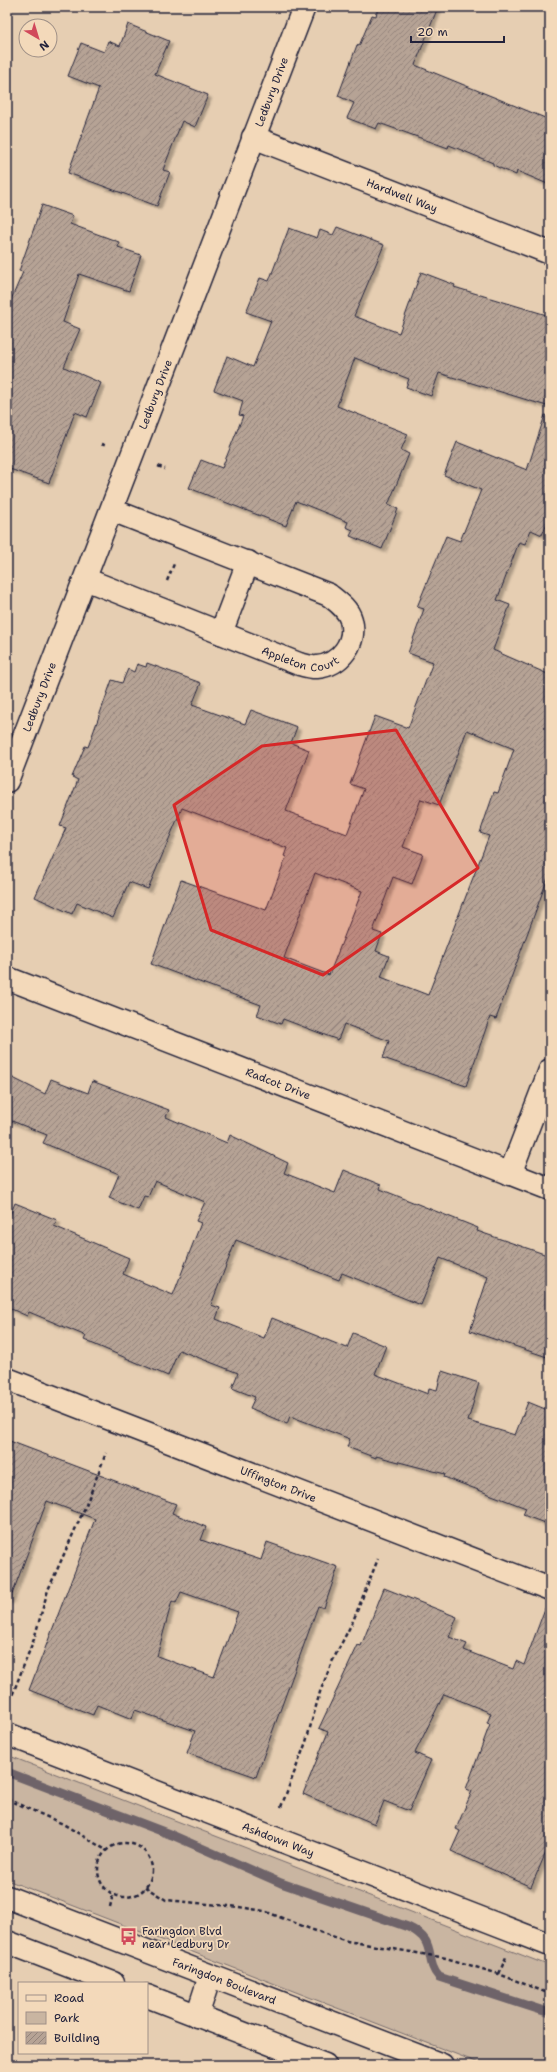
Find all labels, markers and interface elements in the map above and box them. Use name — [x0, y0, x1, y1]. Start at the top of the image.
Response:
north arrow — [18, 18, 58, 58]
scale bar — [411, 18, 504, 44]
text: 20 m — [417, 24, 448, 40]
text: N — [36, 37, 52, 54]
street label: Ledbury Drive — [252, 55, 292, 129]
street label: Hardwell Way — [364, 175, 440, 216]
street label: Ledbury Drive — [136, 358, 176, 432]
street label: Appleton Court — [259, 643, 343, 675]
street label: Ledbury Drive — [19, 660, 60, 734]
street label: Radcot Drive — [243, 1064, 313, 1103]
street label: Uffington Drive — [238, 1463, 319, 1506]
street label: Ashdown Way — [240, 1819, 316, 1861]
place label: Faringdon Blvd near Ledbury Dr — [142, 1924, 230, 1952]
bus stop icon: Faringdon Blvd near Ledbury Dr — [119, 1927, 139, 1947]
street label: Faringdon Boulevard — [170, 1955, 278, 2008]
legend — [18, 1982, 148, 2054]
text: Road — [54, 1990, 85, 2006]
text: Park — [54, 2010, 80, 2026]
text: Building — [54, 2030, 100, 2046]

